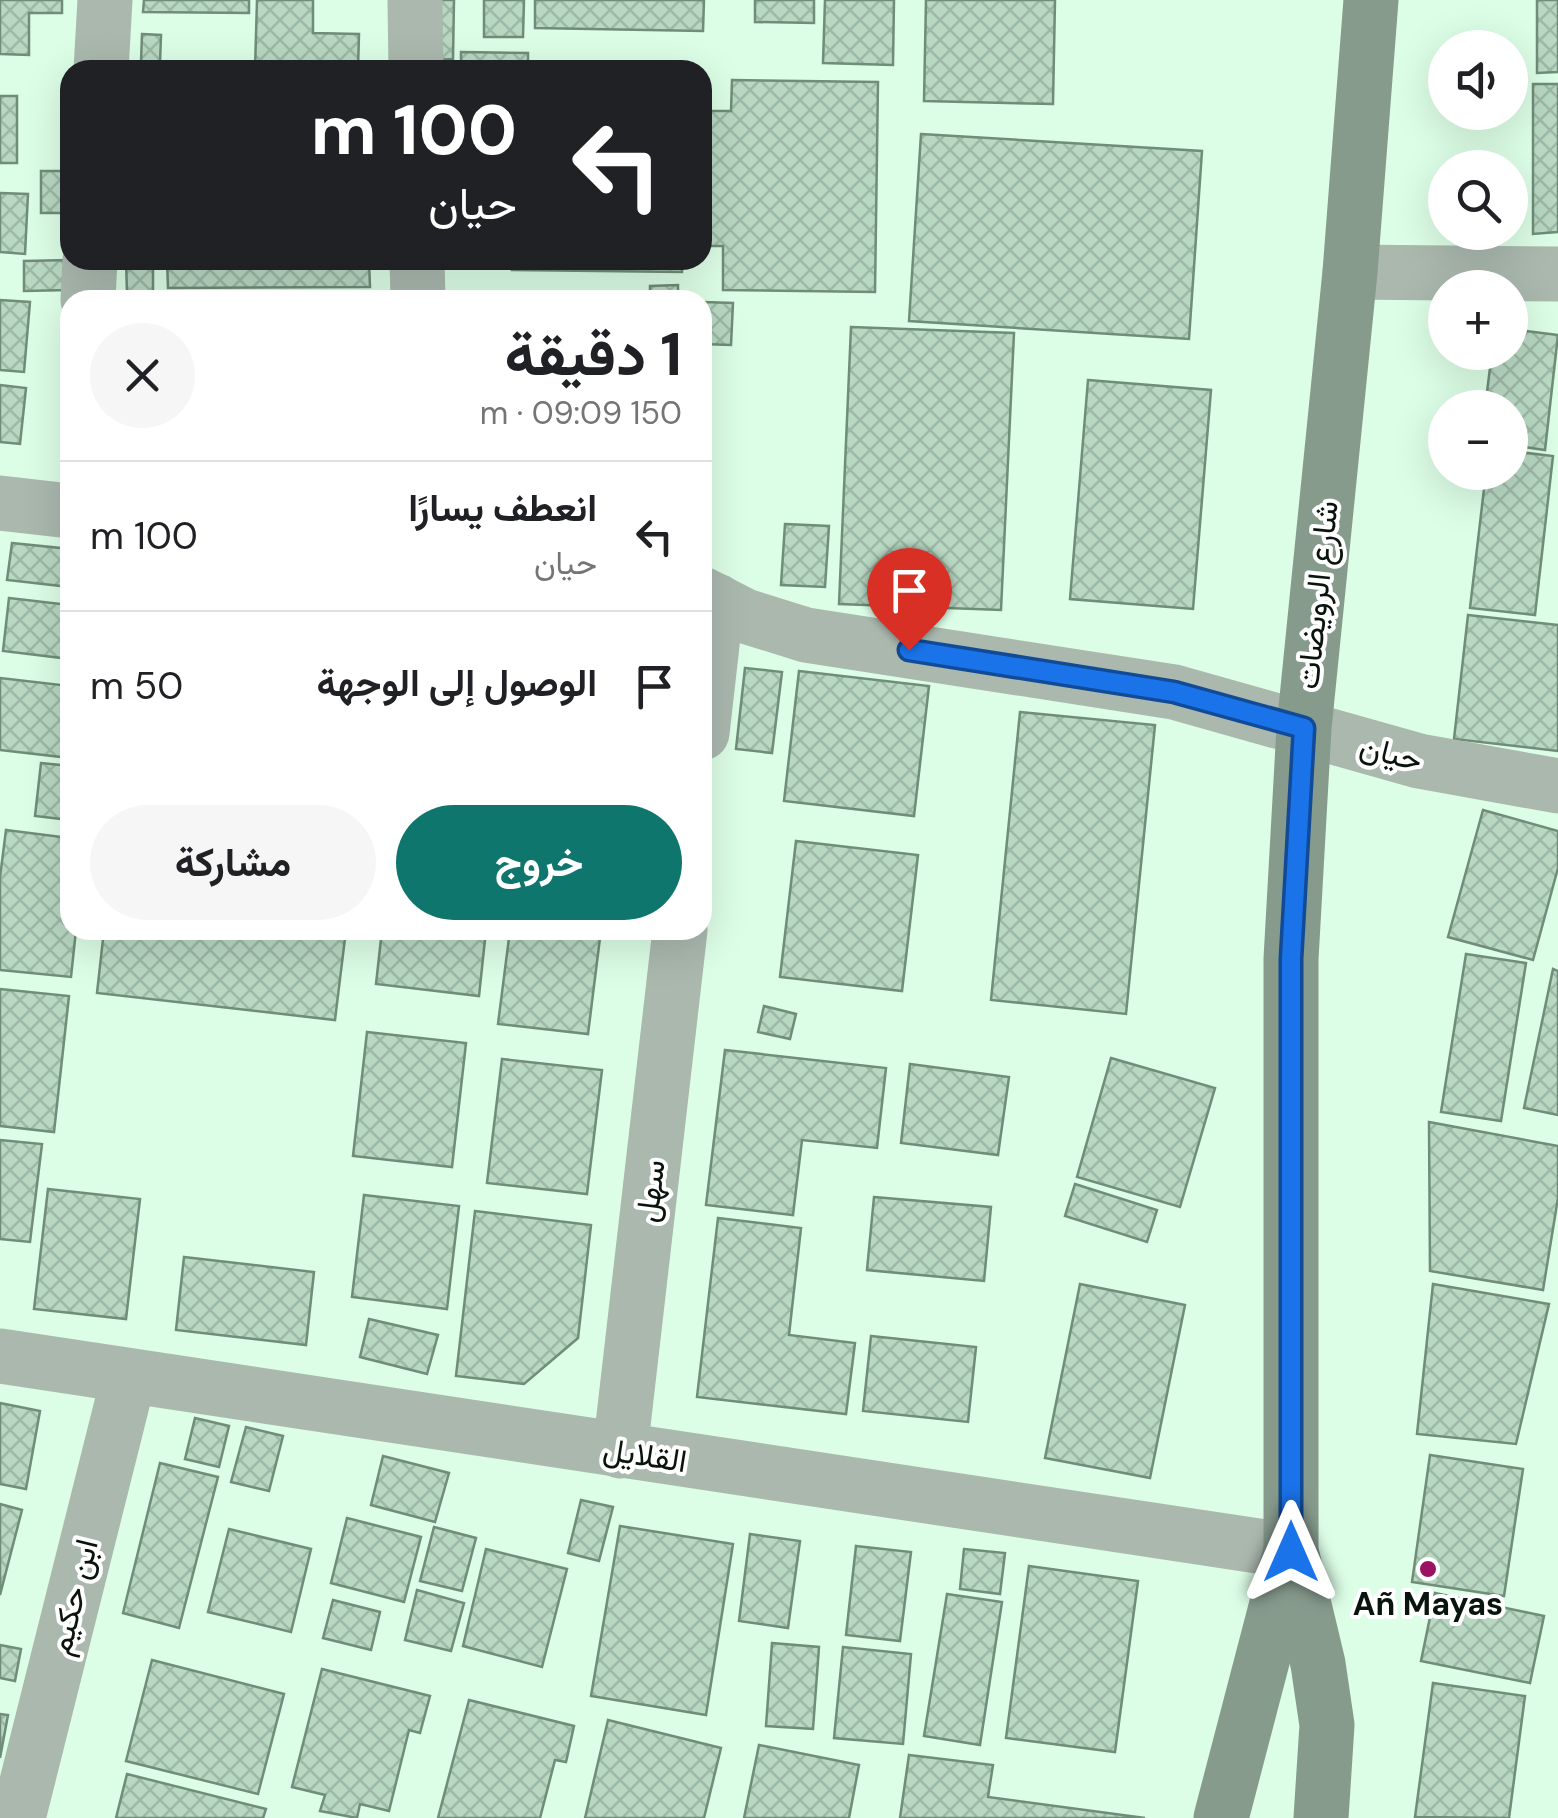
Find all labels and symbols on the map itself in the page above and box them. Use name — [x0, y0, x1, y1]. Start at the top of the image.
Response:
street label: شارع الرويضات — [1286, 499, 1349, 692]
pin — [867, 548, 952, 651]
street label: حيان — [1355, 725, 1427, 781]
street label: سهل — [625, 1157, 675, 1225]
street label: القلايل — [600, 1428, 690, 1482]
position arrow — [1239, 1500, 1343, 1604]
street label: ابن حكيم — [38, 1535, 108, 1659]
marker: Añ Mayas — [1417, 1558, 1439, 1580]
place label: Añ Mayas — [1353, 1583, 1503, 1625]

